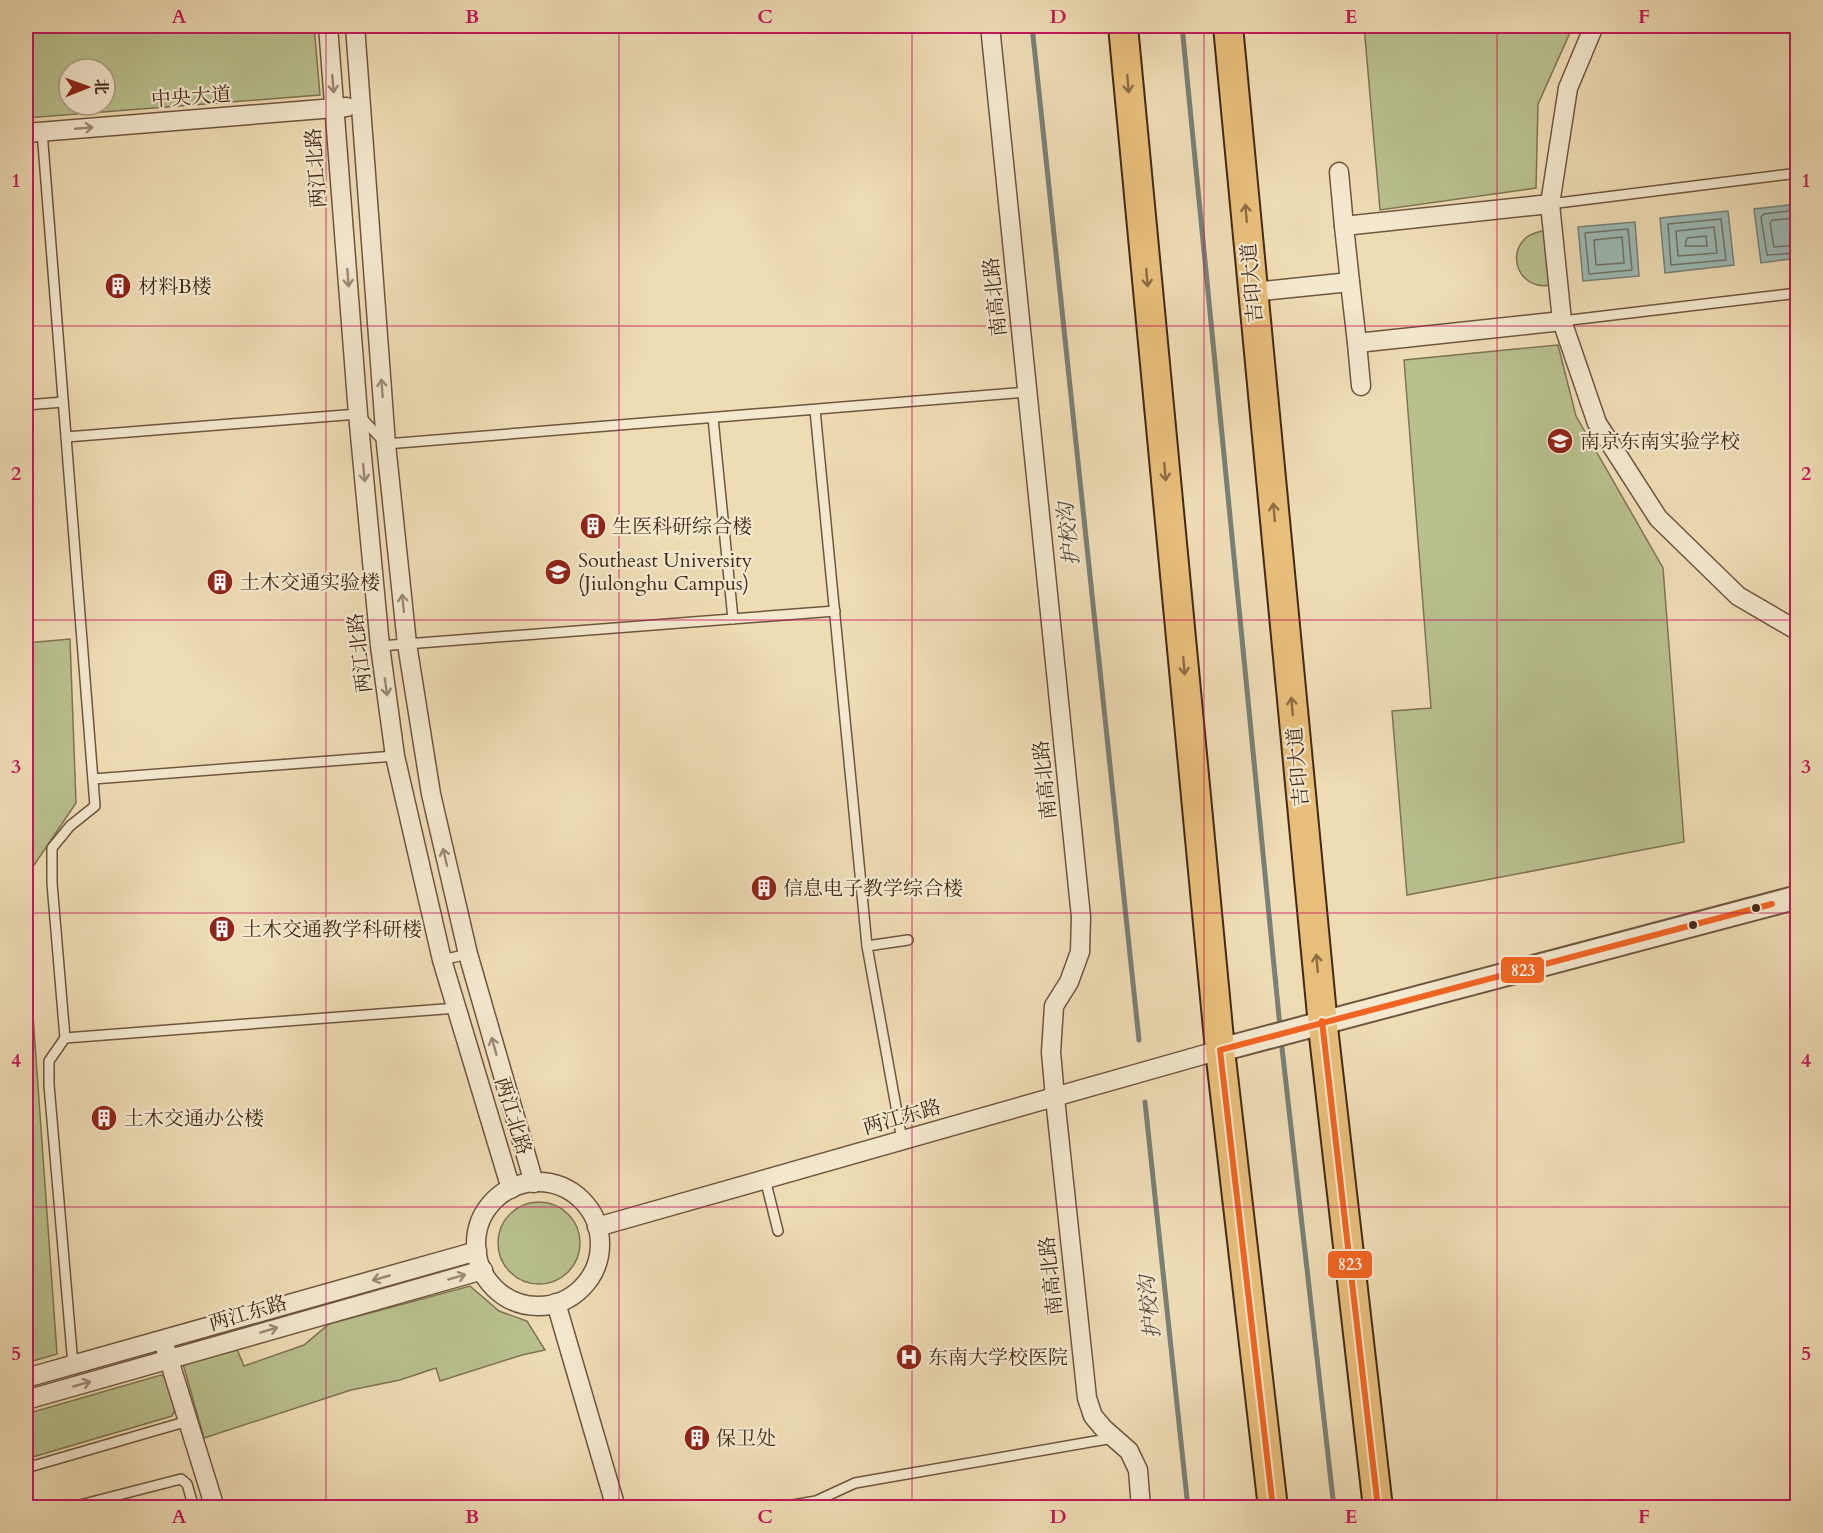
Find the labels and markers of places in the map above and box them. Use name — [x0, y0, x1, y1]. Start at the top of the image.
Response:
building icon: 材料B楼 — [103, 271, 133, 301]
place label: 材料B楼 — [138, 273, 212, 300]
school or university icon: 南京东南实验学校 — [1545, 426, 1575, 456]
place label: 南京东南实验学校 — [1580, 428, 1740, 455]
building icon: 生医科研综合楼 — [578, 511, 608, 541]
place label: 生医科研综合楼 — [612, 513, 752, 540]
place label: Southeast University (Jiulonghu Campus) — [578, 547, 753, 597]
school or university icon: Southeast University (Jiulonghu Campus) — [543, 557, 573, 587]
building icon: 土木交通实验楼 — [205, 567, 235, 597]
place label: 土木交通实验楼 — [240, 569, 380, 596]
building icon: 信息电子教学综合楼 — [749, 873, 779, 903]
place label: 信息电子教学综合楼 — [783, 875, 963, 902]
unlabelled marker — [1750, 902, 1762, 914]
building icon: 土木交通教学科研楼 — [207, 914, 237, 944]
place label: 土木交通教学科研楼 — [242, 916, 422, 943]
unlabelled marker — [1687, 919, 1699, 931]
building icon: 土木交通办公楼 — [89, 1103, 119, 1133]
place label: 土木交通办公楼 — [124, 1105, 264, 1132]
hospital icon: 东南大学校医院 — [894, 1342, 924, 1372]
place label: 东南大学校医院 — [928, 1344, 1068, 1371]
building icon: 保卫处 — [682, 1423, 712, 1453]
place label: 保卫处 — [716, 1425, 776, 1452]

